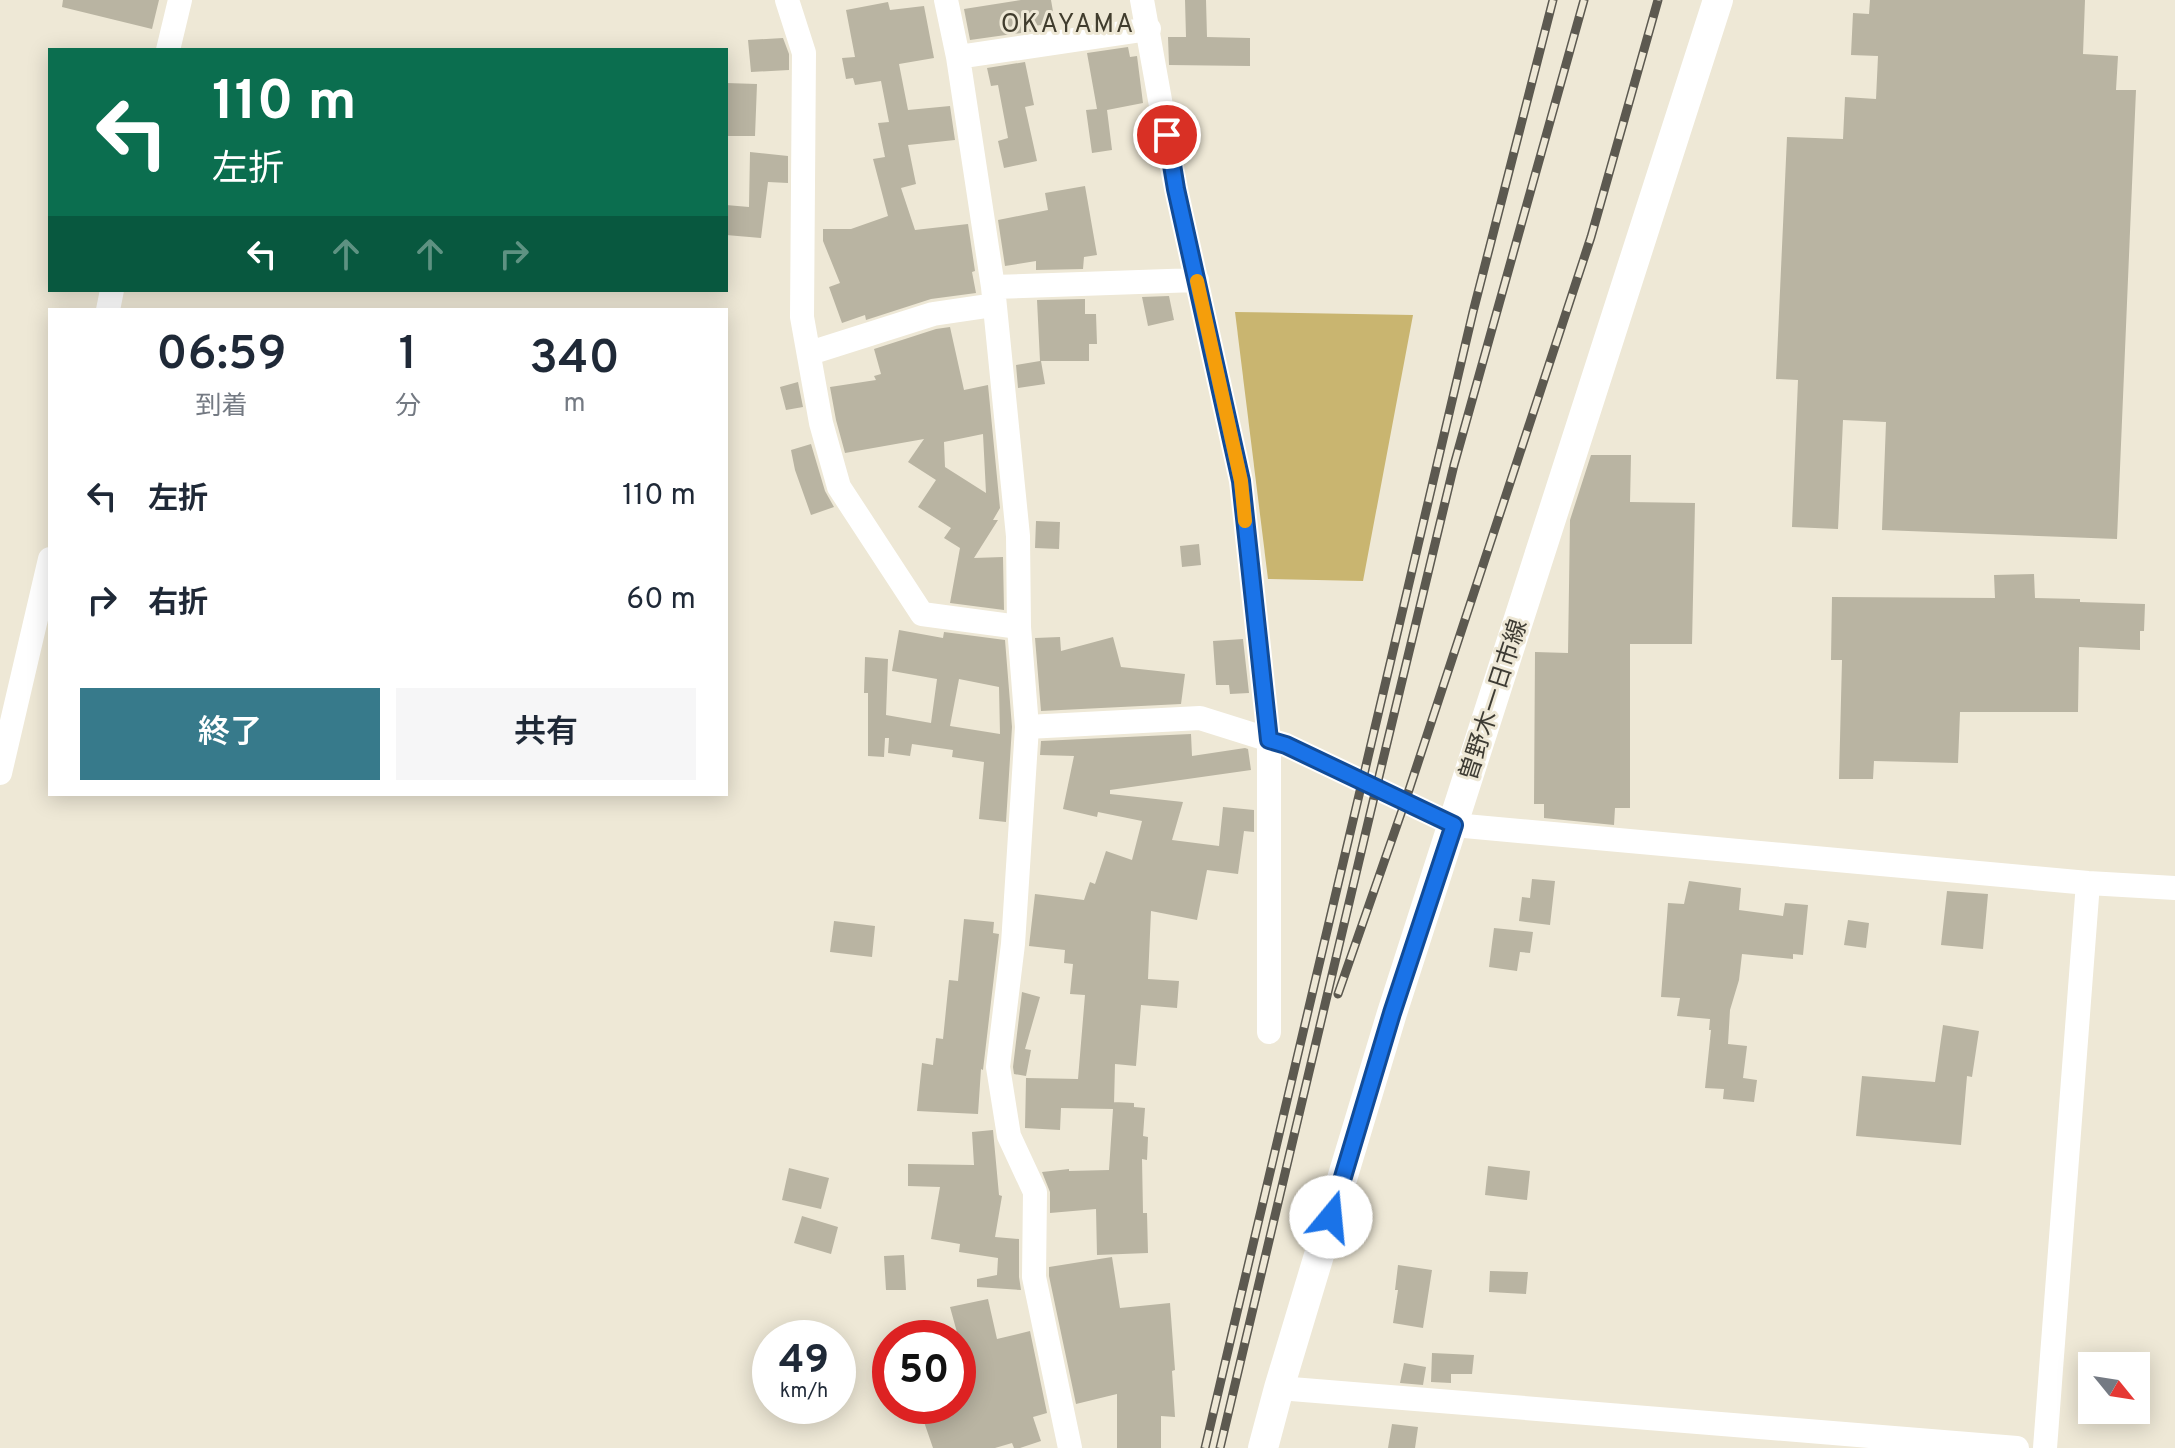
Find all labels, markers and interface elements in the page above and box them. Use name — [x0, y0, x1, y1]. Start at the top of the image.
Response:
district label: OKAYAMA — [1001, 9, 1135, 42]
text: 110 m — [212, 69, 357, 139]
icon: left — [80, 80, 184, 184]
pin — [1133, 101, 1201, 169]
icon: arrive — [1145, 113, 1189, 157]
text: 左折 — [212, 148, 284, 194]
icon: left — [240, 232, 284, 276]
icon: ahead — [324, 232, 368, 276]
icon: ahead — [408, 232, 452, 276]
icon: right — [492, 232, 536, 276]
text: 06:59 — [156, 326, 287, 386]
text: 1 — [399, 326, 417, 386]
text: 340 — [529, 330, 620, 390]
text: m — [563, 388, 585, 421]
text: 到着 — [195, 391, 247, 424]
text: 分 — [395, 391, 421, 424]
icon: left — [80, 474, 124, 518]
text: 110 m — [622, 478, 696, 515]
text: 左折 — [148, 482, 208, 519]
icon: right — [80, 578, 124, 622]
text: 60 m — [626, 582, 696, 619]
text: 右折 — [148, 586, 208, 623]
street label: 曽野木一日市線 — [1455, 616, 1535, 785]
button: 終了 — [80, 688, 380, 780]
button: 共有 — [396, 688, 696, 780]
position arrow — [1289, 1175, 1373, 1259]
speed limit sign: 50 — [872, 1320, 976, 1424]
text: 49 — [779, 1337, 829, 1387]
north arrow — [2078, 1352, 2150, 1424]
map controls — [2078, 1352, 2150, 1424]
text: km/h — [780, 1379, 828, 1405]

